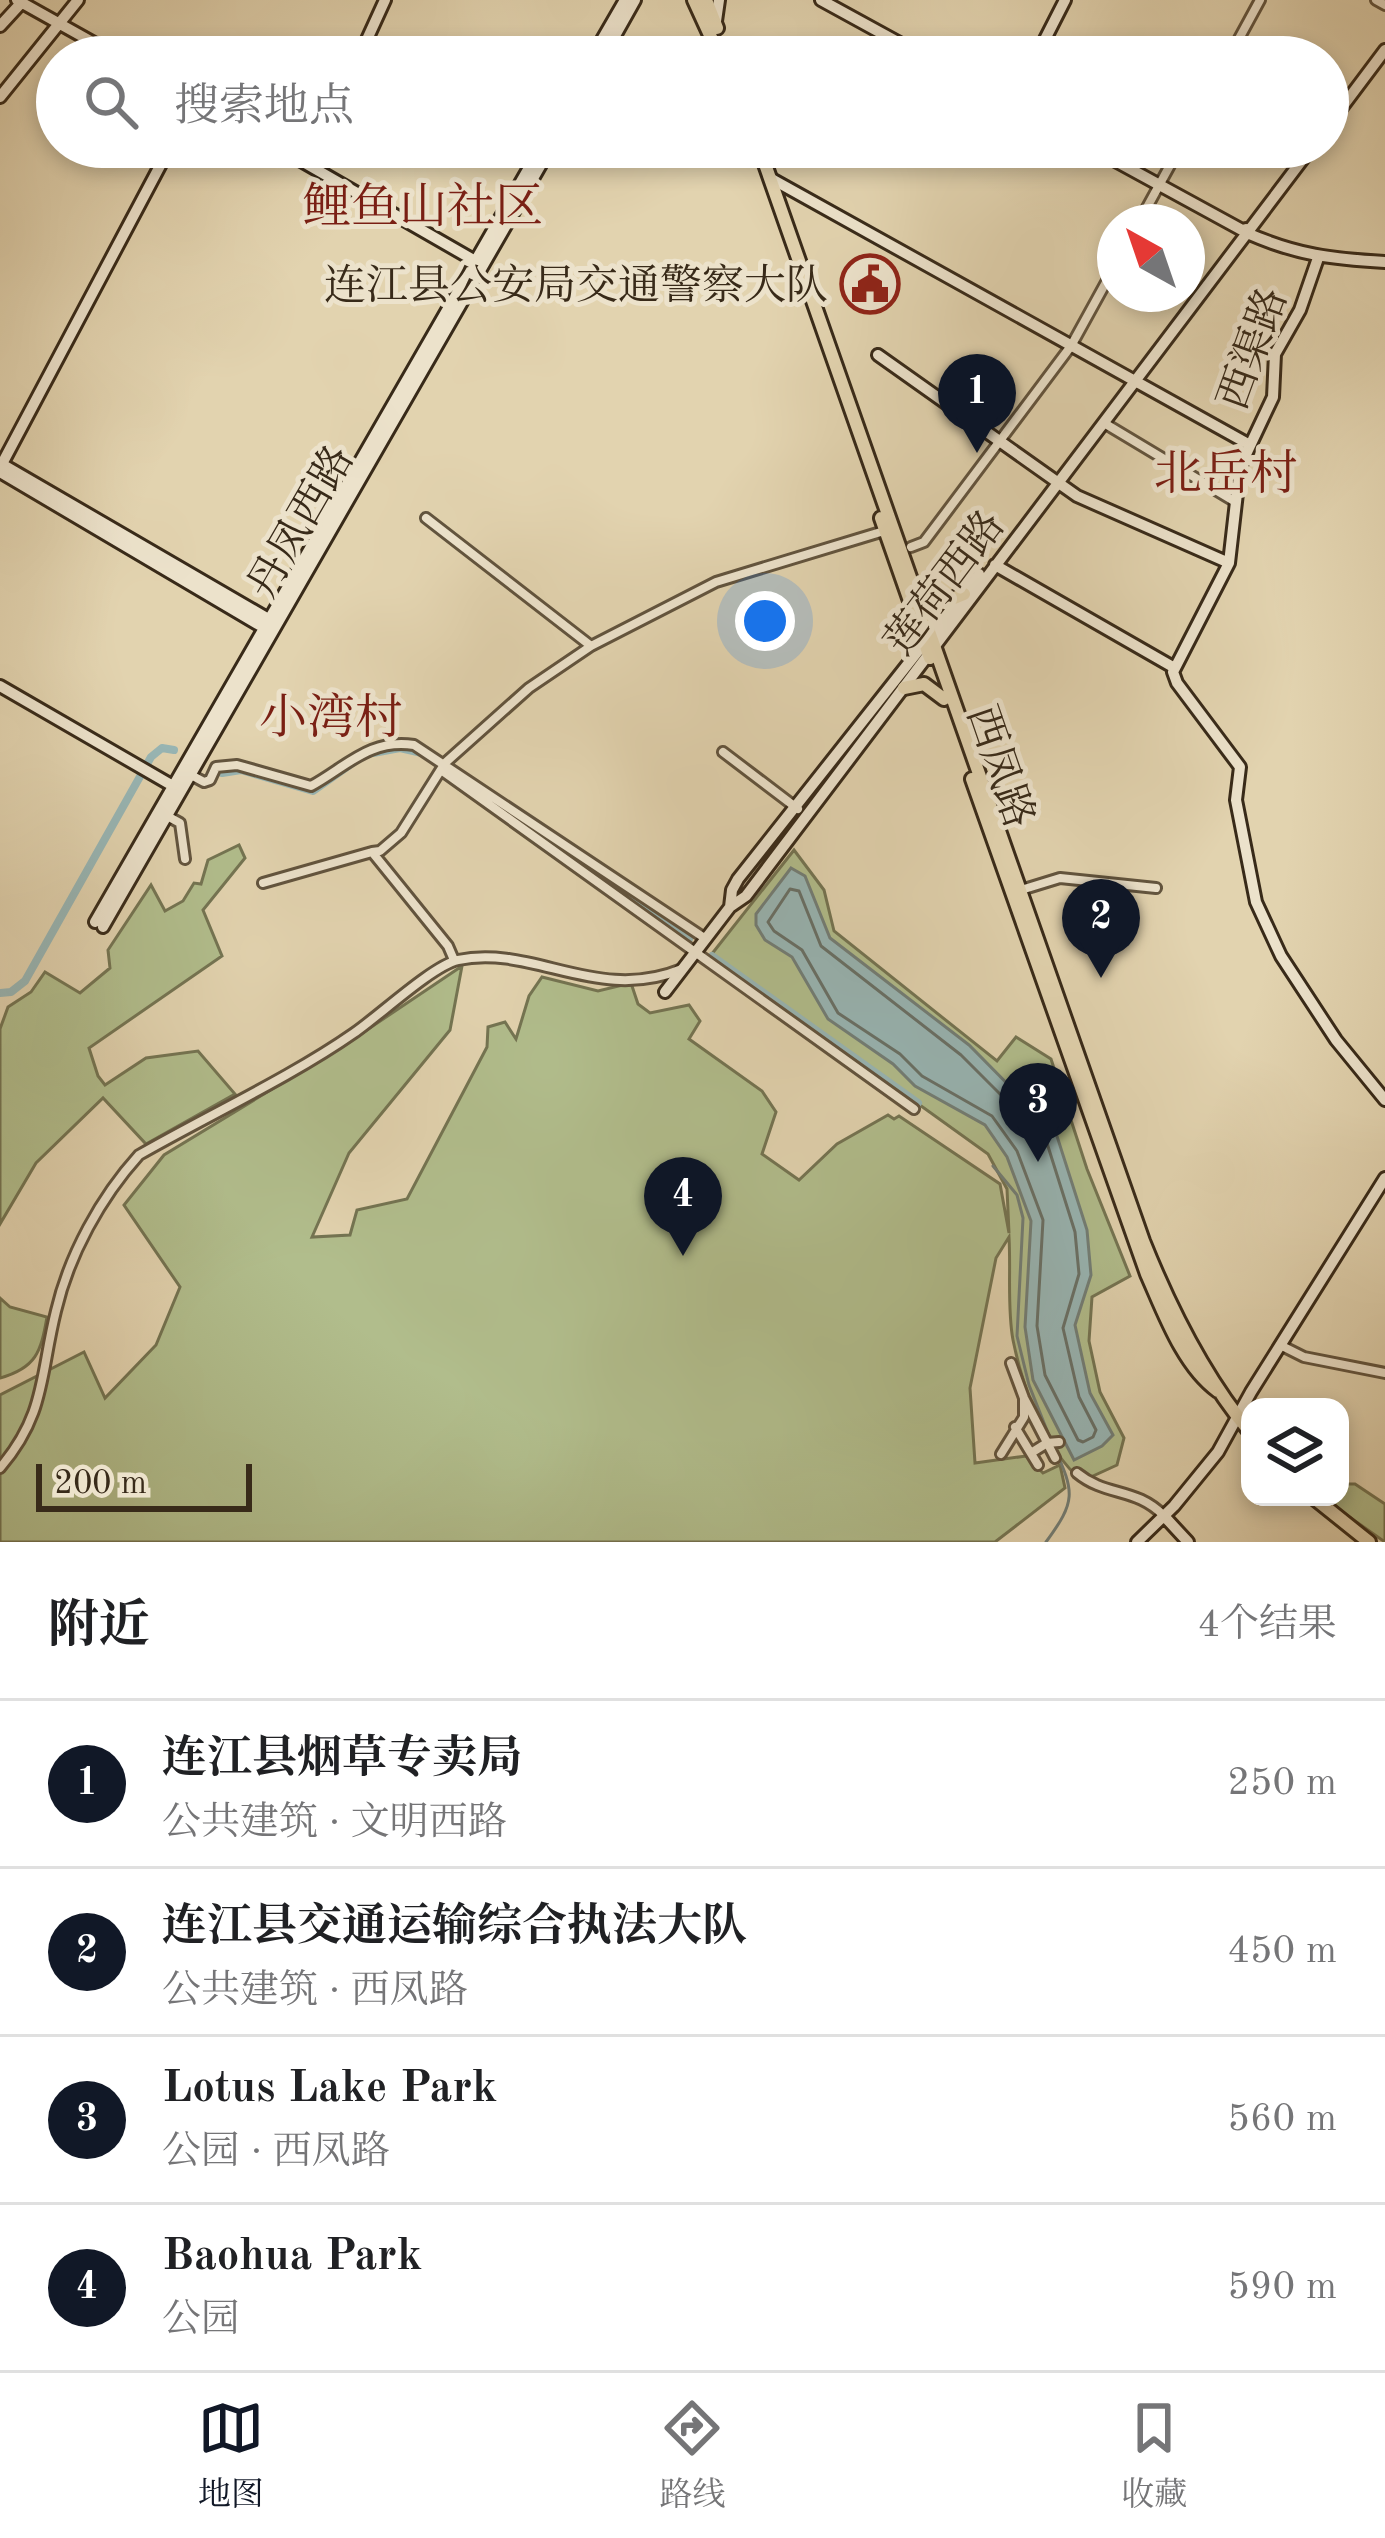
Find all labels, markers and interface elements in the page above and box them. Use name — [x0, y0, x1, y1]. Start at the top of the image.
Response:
search box — [36, 36, 1349, 168]
icon: search — [78, 69, 144, 135]
text: 搜索地点 — [174, 86, 354, 131]
district label: 鲤鱼山社区 — [303, 181, 543, 233]
north arrow — [1097, 204, 1205, 312]
public building icon: 连江县公安局交通警察大队 — [839, 253, 901, 315]
place label: 连江县公安局交通警察大队 — [324, 263, 828, 309]
street label: 西渠路 — [1210, 282, 1296, 416]
pin: 1 — [938, 354, 1016, 453]
street label: 丹凤西路 — [239, 438, 363, 606]
district label: 北岳村 — [1154, 448, 1298, 500]
street label: 莲荷西路 — [876, 502, 1014, 664]
your location — [735, 591, 795, 651]
district label: 小湾村 — [259, 692, 403, 744]
street label: 西凤路 — [958, 700, 1042, 834]
pin: 2 — [1062, 879, 1140, 978]
pin: 3 — [999, 1063, 1077, 1162]
pin: 4 — [644, 1157, 722, 1256]
map controls — [1241, 1398, 1349, 1506]
button: layers — [1241, 1398, 1349, 1506]
scale bar — [36, 1458, 252, 1511]
text: 200 m — [54, 1468, 147, 1501]
text: 附近 — [48, 1602, 150, 1653]
text: 4个结果 — [1197, 1606, 1337, 1645]
text: 连江县烟草专卖局 — [162, 1738, 522, 1783]
text: 1 — [76, 1764, 98, 1803]
text: 250 m — [1227, 1764, 1337, 1803]
text: 公共建筑 · 文明西路 — [162, 1804, 507, 1843]
text: 连江县交通运输综合执法大队 — [162, 1906, 747, 1951]
text: 2 — [76, 1932, 98, 1971]
text: 450 m — [1227, 1932, 1337, 1971]
text: 公共建筑 · 西凤路 — [162, 1972, 468, 2011]
text: Lotus Lake Park — [162, 2067, 497, 2112]
text: 3 — [76, 2100, 98, 2139]
text: 560 m — [1227, 2100, 1337, 2139]
text: 公园 · 西凤路 — [162, 2133, 390, 2172]
text: Baohua Park — [162, 2235, 422, 2280]
text: 4 — [76, 2268, 98, 2307]
text: 590 m — [1227, 2268, 1337, 2307]
text: 公园 — [162, 2301, 240, 2340]
tab: 地图 — [198, 2395, 264, 2517]
tab: 路线 — [659, 2395, 725, 2517]
tab: 收藏 — [1121, 2395, 1187, 2517]

